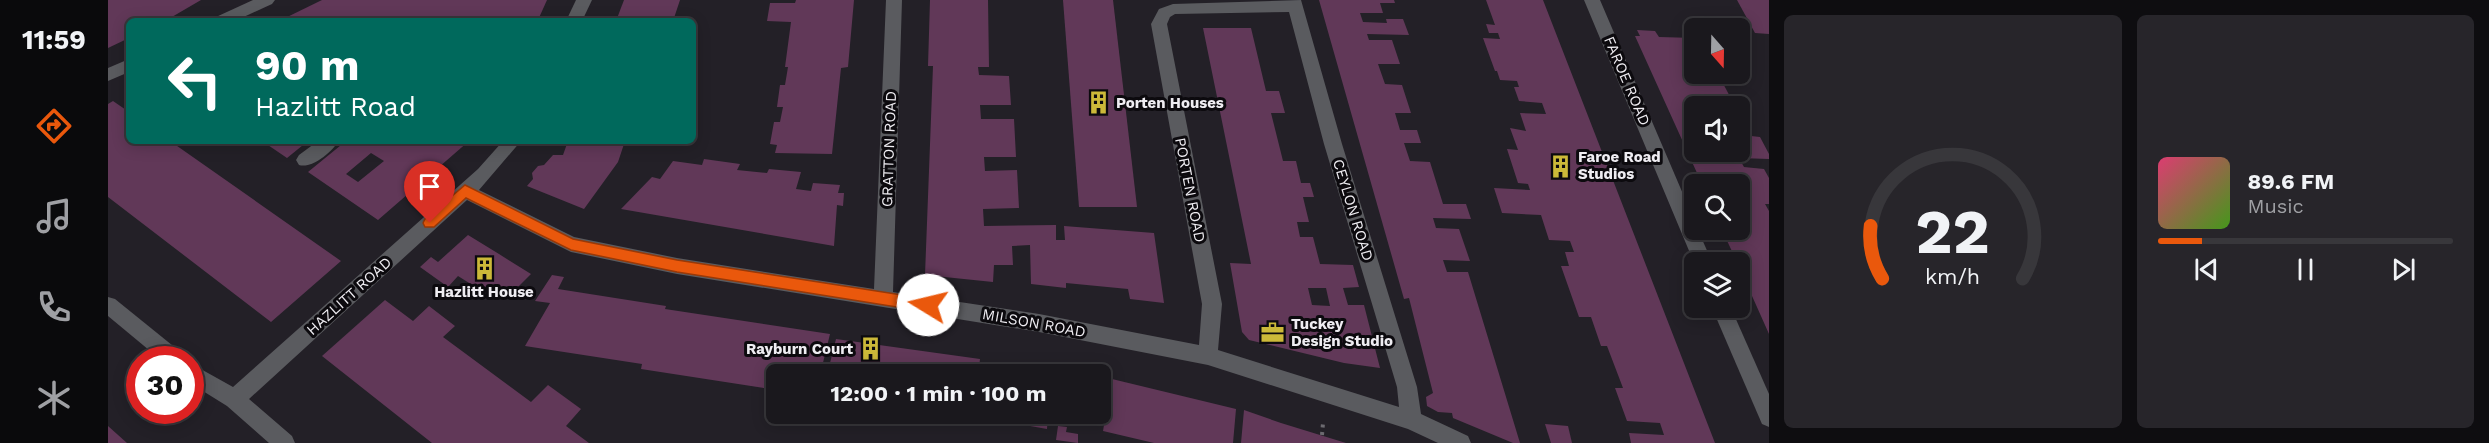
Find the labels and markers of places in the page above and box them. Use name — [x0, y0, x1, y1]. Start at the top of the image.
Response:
building icon: Porten Houses — [1085, 90, 1111, 116]
place label: Porten Houses — [1116, 94, 1224, 112]
place label: Faroe Road Studios — [1578, 148, 1661, 183]
building icon: Faroe Road Studios — [1547, 153, 1573, 179]
pin — [404, 161, 455, 223]
building icon: Hazlitt House — [471, 255, 497, 281]
place label: Hazlitt House — [434, 283, 534, 301]
place label: Tuckey Design Studio — [1291, 315, 1393, 350]
office icon: Tuckey Design Studio — [1260, 320, 1286, 346]
building icon: Rayburn Court — [858, 336, 884, 362]
place label: Rayburn Court — [746, 340, 853, 358]

